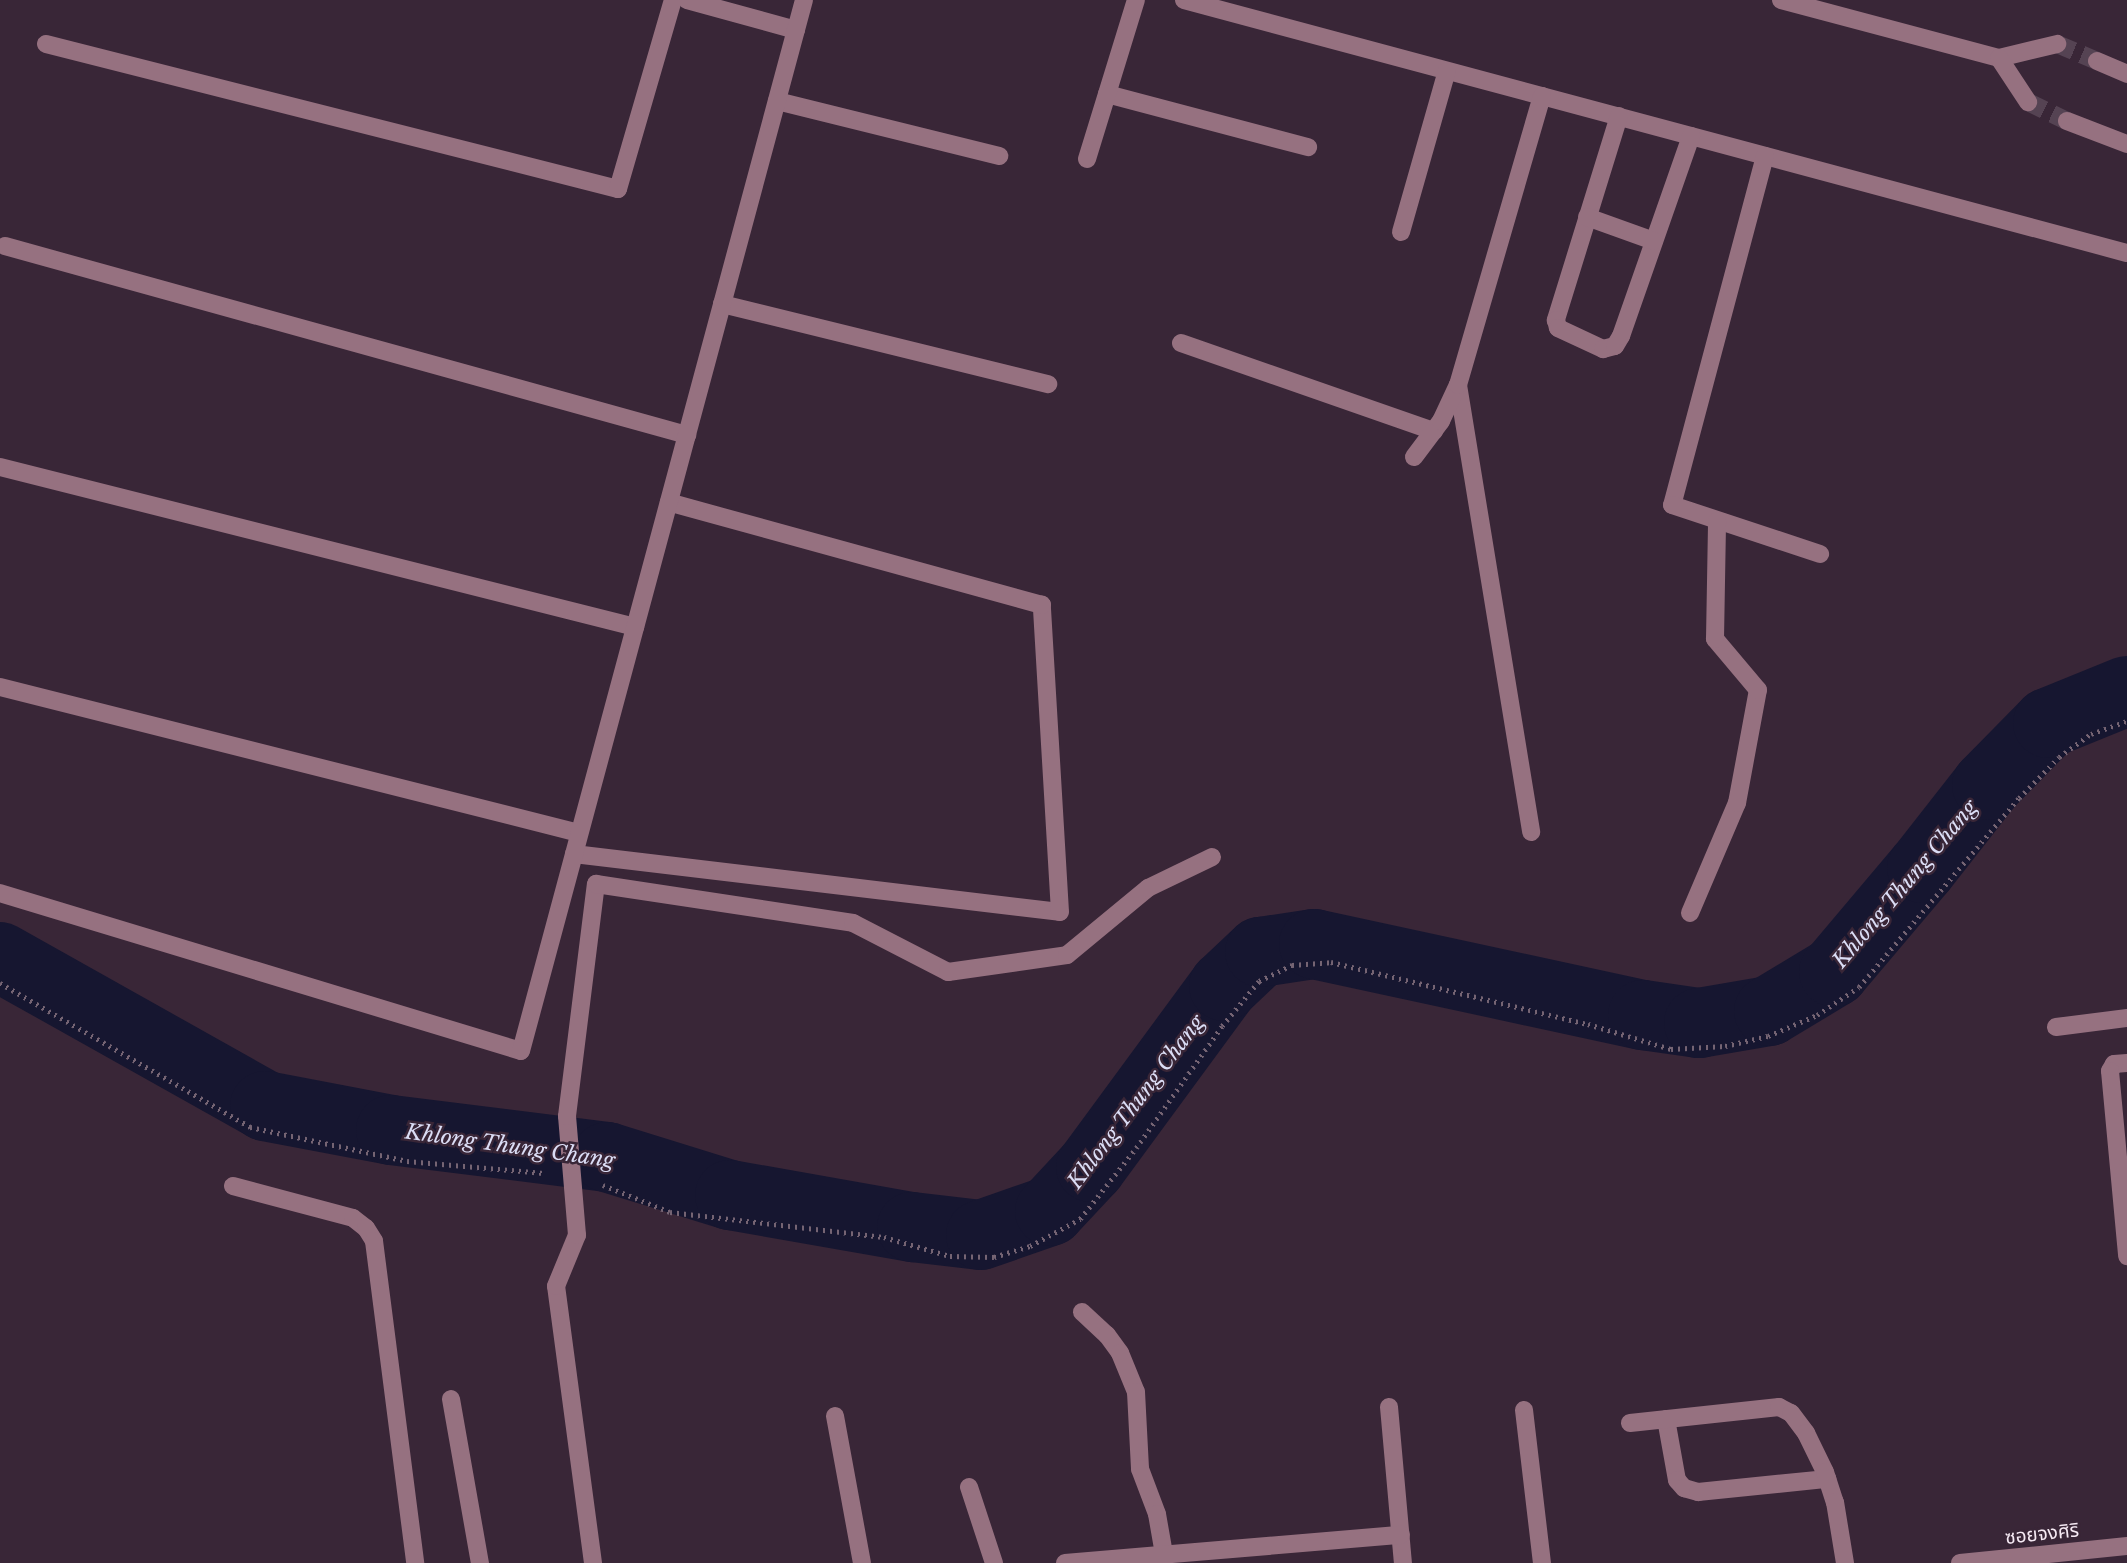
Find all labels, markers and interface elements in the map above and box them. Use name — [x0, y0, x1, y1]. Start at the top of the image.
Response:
water label: Khlong Thung Chang — [1827, 795, 1983, 973]
water label: Khlong Thung Chang — [1062, 1010, 1210, 1194]
water label: Khlong Thung Chang — [403, 1119, 617, 1173]
street label: ซอยจงศิริ — [2004, 1519, 2080, 1549]

